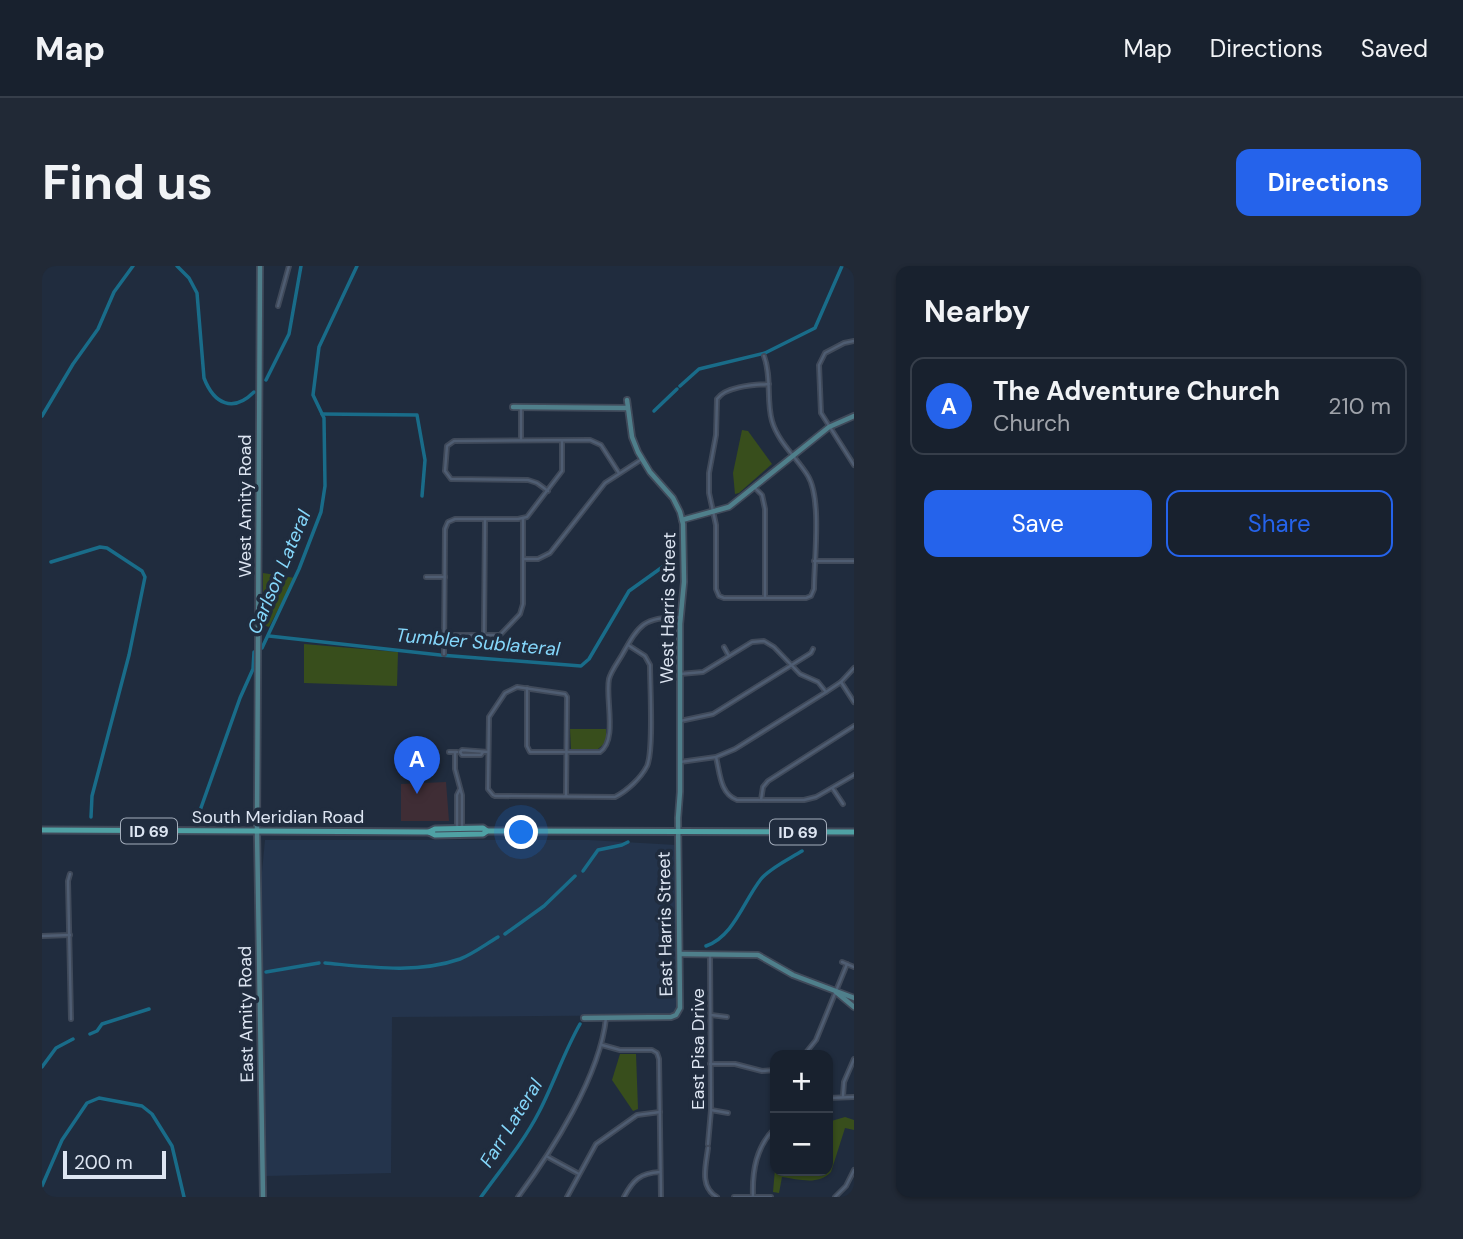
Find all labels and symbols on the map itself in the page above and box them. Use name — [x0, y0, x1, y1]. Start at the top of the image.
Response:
street label: West Amity Road — [233, 434, 257, 578]
water label: Carlson Lateral — [242, 505, 317, 638]
street label: West Harris Street — [655, 532, 681, 684]
water label: Tumbler Sublateral — [395, 622, 562, 662]
pin: A — [394, 736, 440, 794]
street label: South Meridian Road — [192, 805, 364, 829]
your location — [504, 815, 538, 849]
road number: ID 69 — [121, 818, 177, 844]
road number: ID 69 — [770, 820, 826, 845]
street label: East Harris Street — [652, 851, 678, 997]
street label: East Amity Road — [233, 946, 259, 1082]
street label: East Pisa Drive — [686, 988, 710, 1110]
water label: Farr Lateral — [474, 1074, 548, 1172]
scale bar — [63, 1148, 166, 1180]

